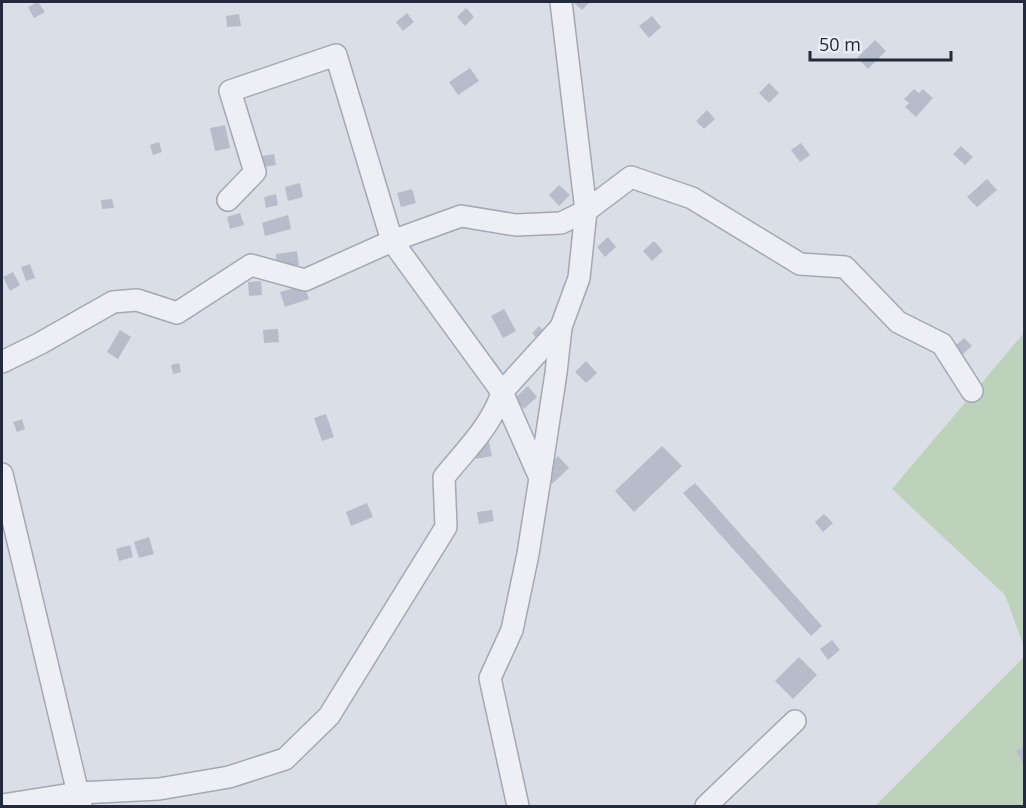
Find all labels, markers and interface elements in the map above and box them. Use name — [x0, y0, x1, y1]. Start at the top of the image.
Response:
scale bar — [810, 24, 951, 62]
text: 50 m — [819, 32, 861, 56]

